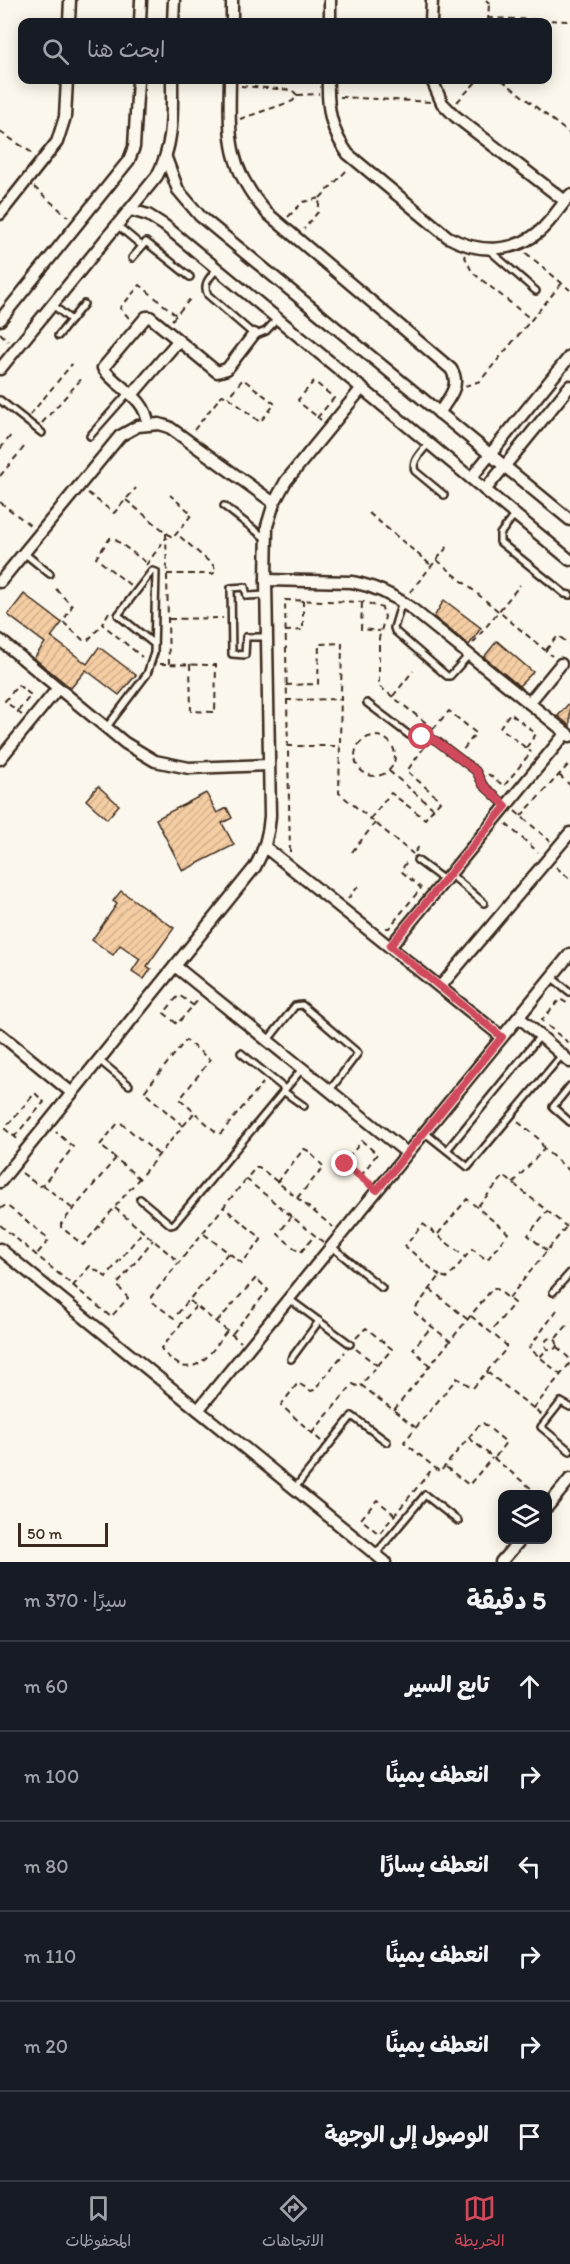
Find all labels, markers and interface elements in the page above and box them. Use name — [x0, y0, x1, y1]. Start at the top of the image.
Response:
search box — [18, 18, 552, 84]
icon: search — [39, 35, 72, 68]
text: ابحث هنا — [87, 36, 166, 63]
route start — [408, 723, 434, 749]
route end — [331, 1150, 357, 1176]
map controls — [498, 1490, 552, 1544]
button: layers — [498, 1490, 552, 1544]
scale bar — [18, 1520, 108, 1548]
text: 50 m — [27, 1524, 62, 1543]
text: 5 دقيقة — [467, 1584, 546, 1616]
text: سيرًا · 370 m — [24, 1588, 127, 1612]
icon: ahead — [513, 1670, 546, 1703]
text: تابع السير — [406, 1671, 489, 1698]
text: 60 m — [24, 1674, 68, 1698]
icon: right — [513, 1760, 546, 1793]
text: انعطف يمينًا — [386, 1761, 489, 1788]
text: 100 m — [24, 1764, 79, 1788]
icon: left — [513, 1850, 546, 1883]
text: انعطف يسارًا — [380, 1851, 489, 1878]
text: 80 m — [24, 1854, 69, 1878]
icon: right — [513, 1940, 546, 1973]
text: انعطف يمينًا — [386, 1941, 489, 1968]
text: 110 m — [24, 1944, 76, 1968]
icon: right — [513, 2030, 546, 2063]
text: انعطف يمينًا — [386, 2031, 489, 2058]
text: 20 m — [24, 2034, 68, 2058]
icon: arrive — [513, 2120, 546, 2153]
text: الوصول إلى الوجهة — [324, 2121, 489, 2148]
tab: المحفوظات — [65, 2192, 131, 2255]
tab: الاتجاهات — [262, 2192, 324, 2255]
tab: الخريطة — [455, 2192, 505, 2255]

